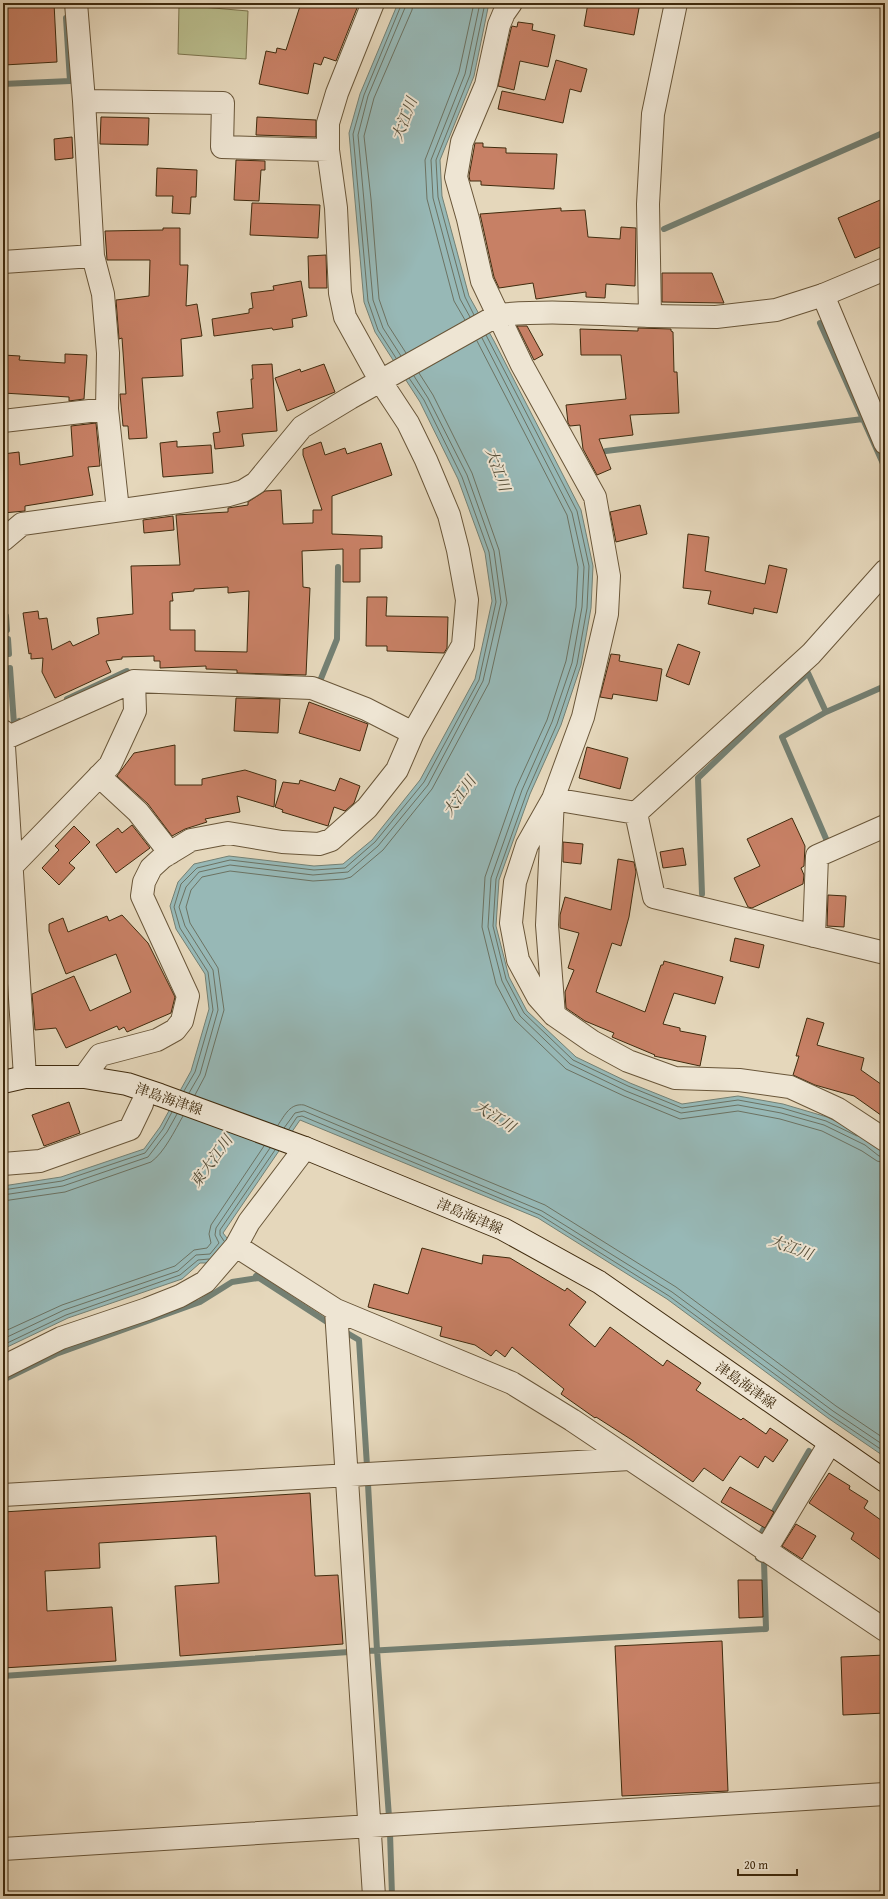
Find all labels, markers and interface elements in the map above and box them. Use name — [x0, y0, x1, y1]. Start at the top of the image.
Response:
water label: 大江川 — [386, 92, 423, 144]
water label: 大江川 — [480, 444, 516, 496]
water label: 大江川 — [437, 770, 482, 820]
street label: 津島海津線 — [133, 1078, 205, 1120]
water label: 大江川 — [470, 1095, 521, 1138]
water label: 東大江川 — [185, 1129, 238, 1191]
street label: 津島海津線 — [434, 1193, 506, 1239]
water label: 大江川 — [766, 1229, 818, 1265]
street label: 津島海津線 — [712, 1357, 780, 1413]
scale bar — [738, 1851, 797, 1877]
text: 20 m — [744, 1856, 768, 1873]

